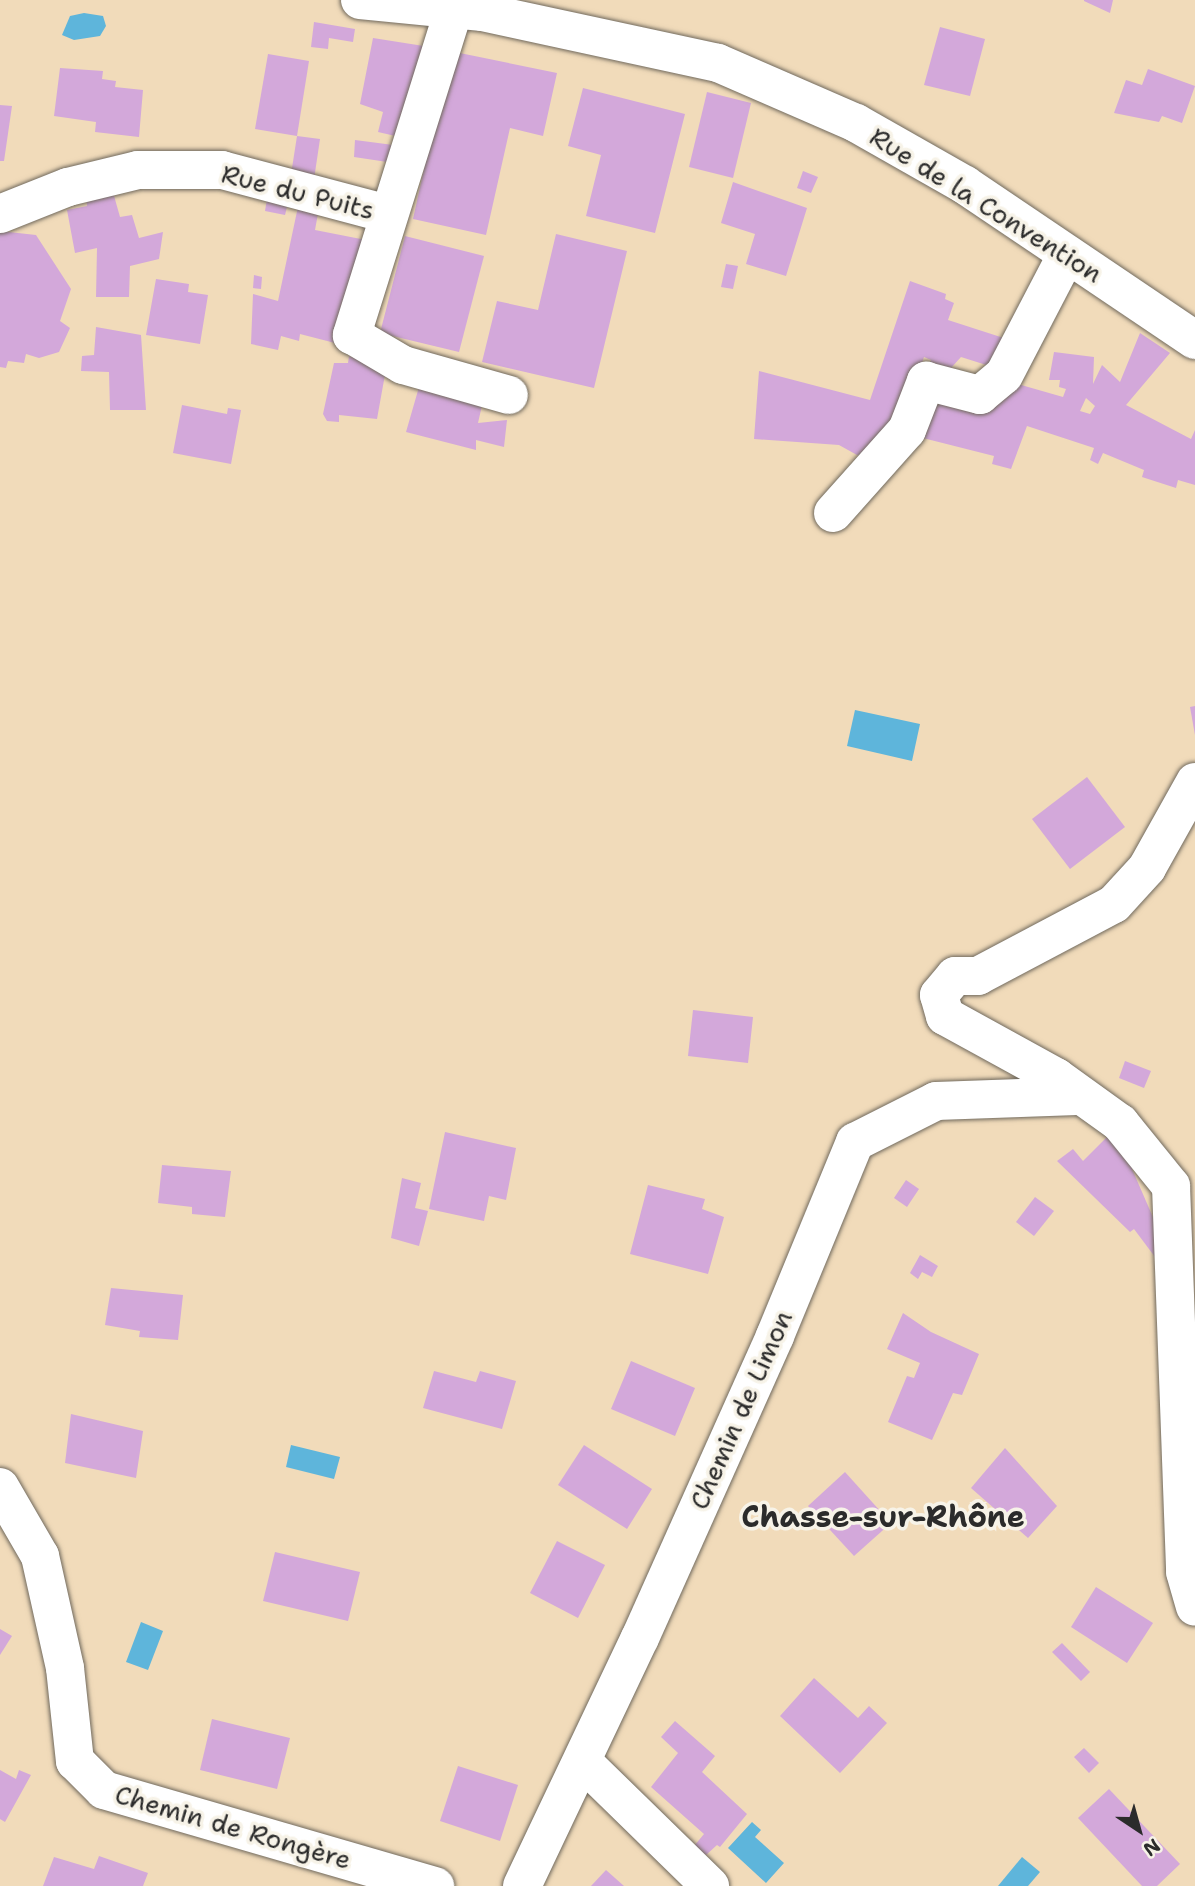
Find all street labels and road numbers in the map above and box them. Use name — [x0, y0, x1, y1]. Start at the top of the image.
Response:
street label: Rue de la Convention — [864, 121, 1108, 289]
street label: Rue du Puits — [218, 158, 378, 226]
street label: Chemin de Limon — [683, 1306, 799, 1514]
street label: Chemin de Rongère — [111, 1778, 355, 1876]

